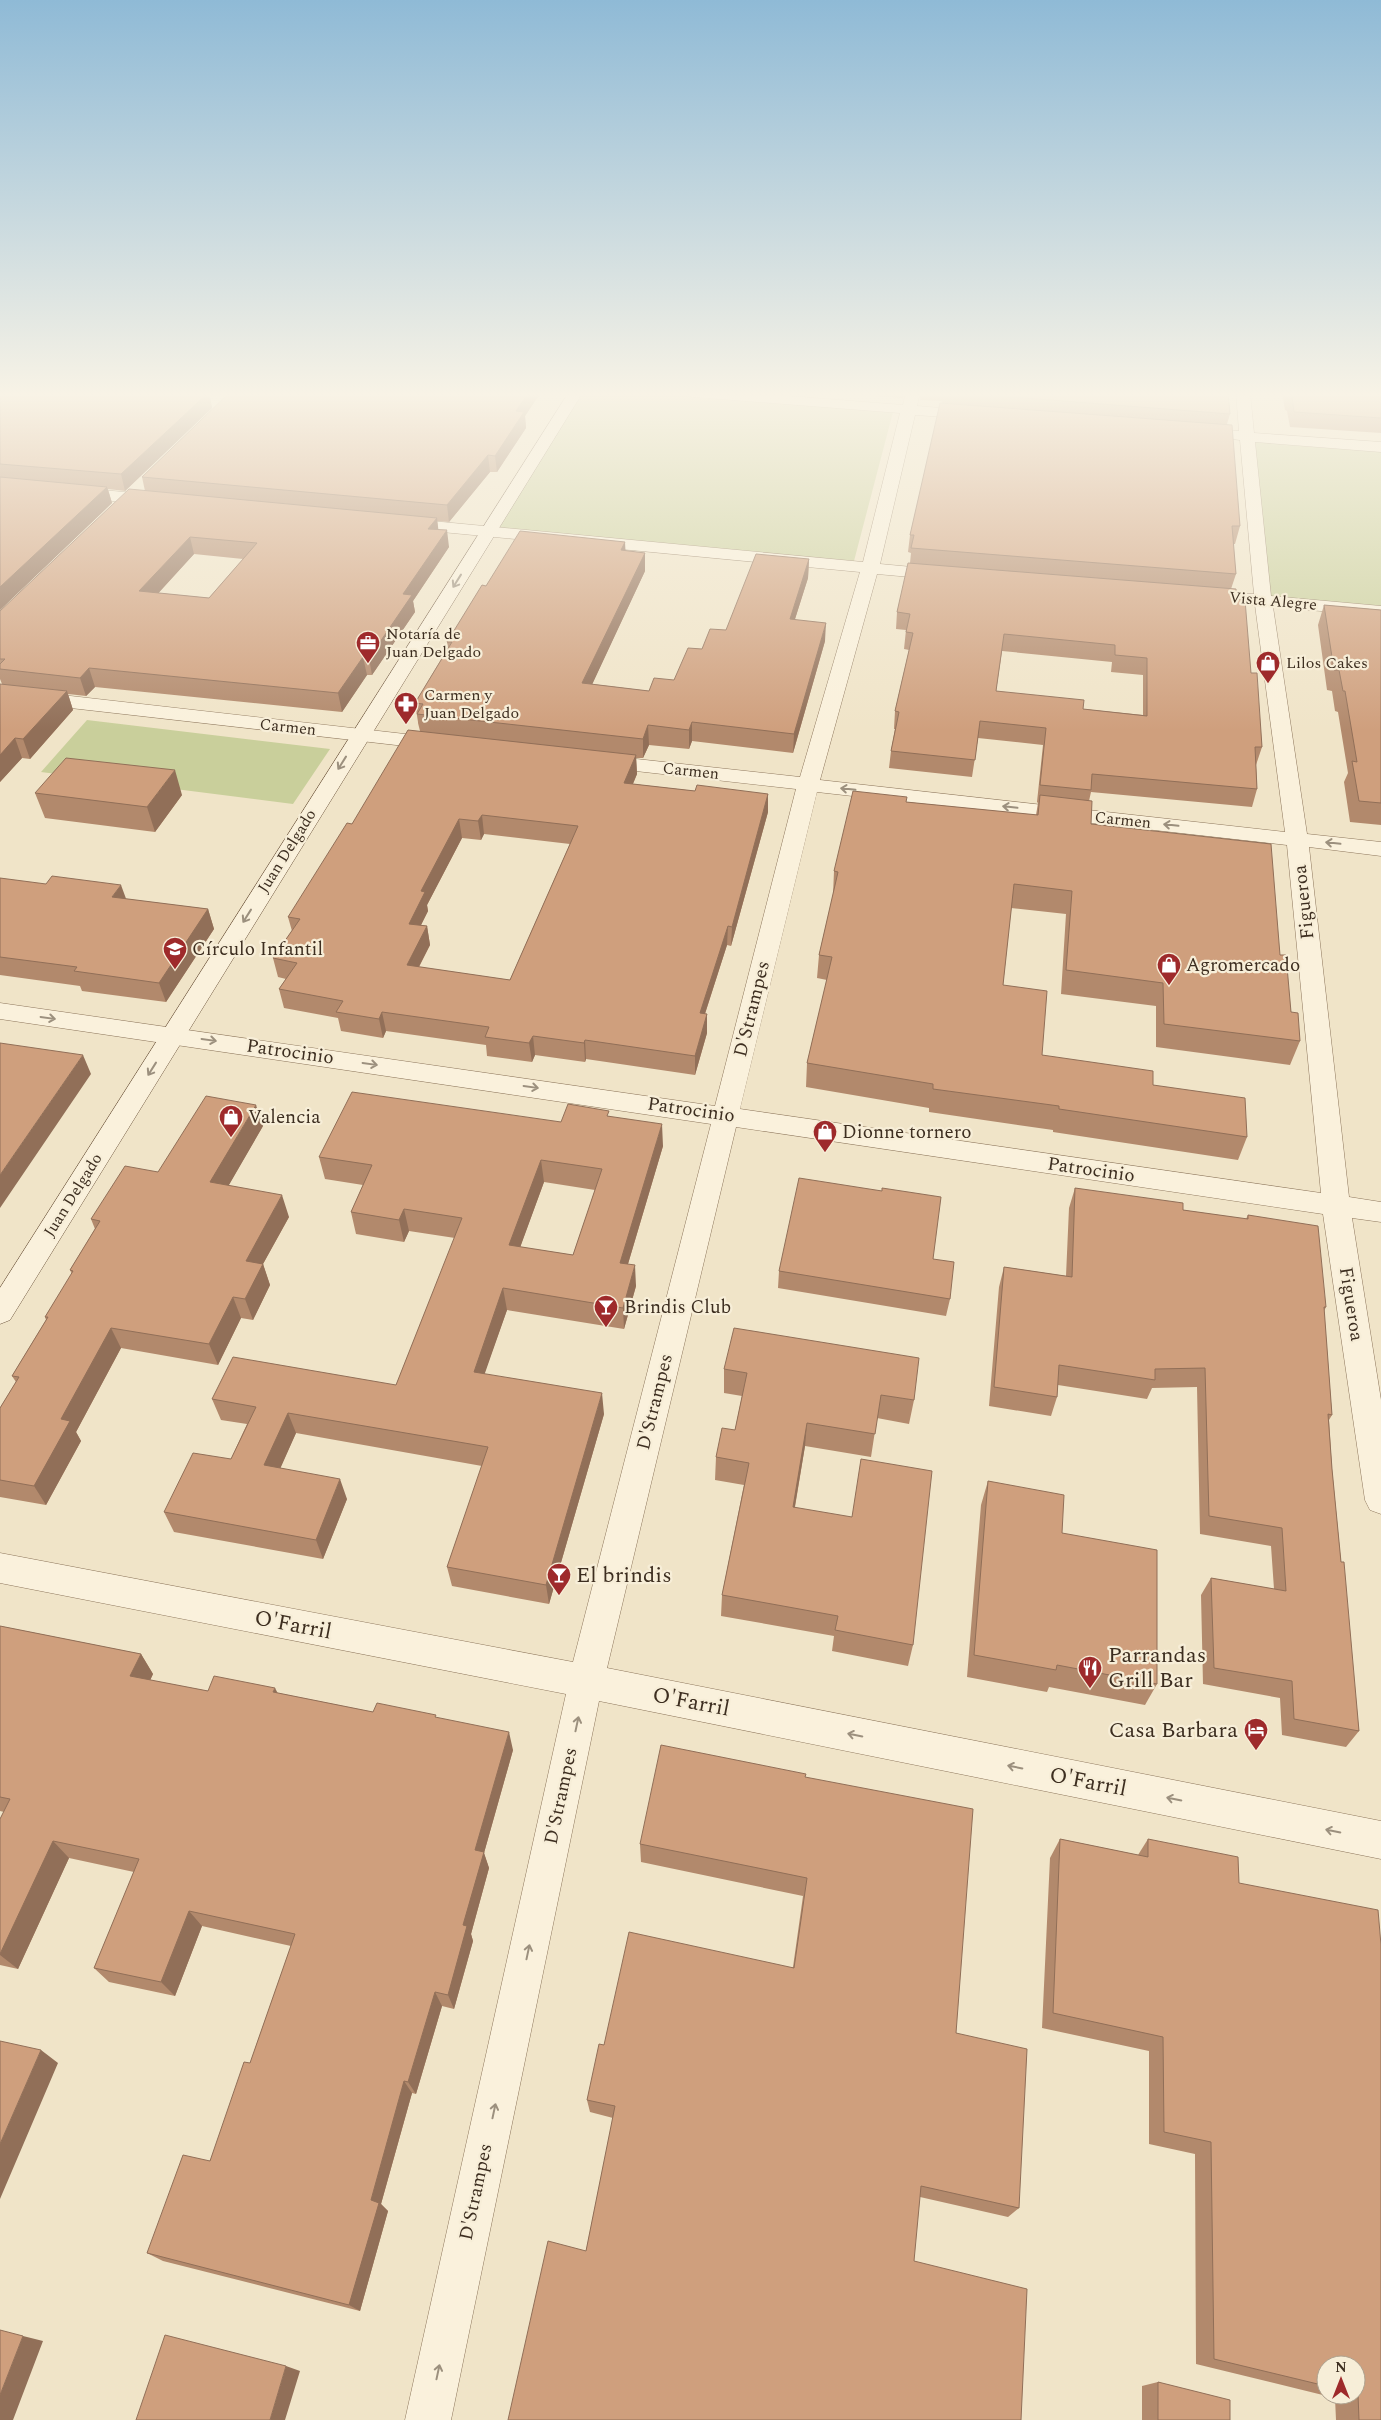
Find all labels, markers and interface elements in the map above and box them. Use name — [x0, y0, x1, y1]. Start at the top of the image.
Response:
one-way arrow — [451, 574, 461, 588]
street label: Vista Alegre — [1228, 585, 1318, 617]
place label: Notaría de Juan Delgado — [386, 622, 481, 664]
office icon: Notaría de Juan Delgado — [355, 630, 381, 664]
shop icon: Lilos Cakes — [1255, 650, 1281, 684]
place label: Lilos Cakes — [1286, 651, 1368, 675]
place label: Carmen y Juan Delgado — [424, 683, 519, 725]
pharmacy icon: Carmen y Juan Delgado — [393, 691, 419, 725]
street label: Carmen — [259, 712, 317, 742]
one-way arrow — [336, 756, 347, 770]
street label: Carmen — [662, 756, 720, 786]
one-way arrow — [840, 784, 856, 794]
one-way arrow — [1002, 802, 1018, 812]
street label: Juan Delgado — [252, 804, 322, 898]
street label: Carmen — [1094, 805, 1152, 835]
one-way arrow — [1163, 820, 1179, 830]
one-way arrow — [1325, 838, 1341, 848]
street label: Figueroa — [1286, 863, 1322, 941]
one-way arrow — [241, 908, 251, 922]
place label: Círculo Infantil — [192, 935, 323, 964]
school or university icon: Círculo Infantil — [162, 936, 188, 970]
place label: Agromercado — [1186, 951, 1300, 980]
shop icon: Agromercado — [1156, 952, 1182, 986]
street label: D'Strampes — [726, 958, 778, 1060]
one-way arrow — [40, 1013, 56, 1023]
street label: Patrocinio — [244, 1032, 336, 1072]
one-way arrow — [201, 1036, 217, 1046]
one-way arrow — [362, 1059, 378, 1069]
one-way arrow — [146, 1061, 156, 1075]
one-way arrow — [523, 1082, 539, 1092]
street label: Patrocinio — [645, 1090, 737, 1130]
place label: Valencia — [248, 1103, 321, 1132]
shop icon: Valencia — [218, 1104, 244, 1138]
place label: Dionne tornero — [842, 1118, 972, 1147]
shop icon: Dionne tornero — [812, 1119, 838, 1153]
street label: Juan Delgado — [38, 1148, 108, 1242]
street label: Patrocinio — [1045, 1150, 1137, 1190]
street label: Figueroa — [1331, 1265, 1371, 1344]
place label: Brindis Club — [624, 1293, 731, 1322]
bar icon: Brindis Club — [593, 1294, 619, 1328]
street label: D'Strampes — [629, 1351, 681, 1453]
place label: El brindis — [576, 1559, 672, 1592]
bar icon: El brindis — [546, 1562, 572, 1596]
street label: O'Farril — [252, 1601, 334, 1649]
place label: Parrandas Grill Bar — [1108, 1639, 1206, 1697]
restaurant icon: Parrandas Grill Bar — [1077, 1655, 1103, 1689]
street label: O'Farril — [650, 1678, 732, 1726]
place label: Casa Barbara — [1109, 1714, 1238, 1747]
one-way arrow — [572, 1717, 582, 1733]
hotel icon: Casa Barbara — [1243, 1717, 1269, 1751]
one-way arrow — [848, 1730, 864, 1739]
street label: D'Strampes — [537, 1745, 585, 1847]
street label: O'Farril — [1047, 1758, 1129, 1806]
one-way arrow — [1007, 1762, 1023, 1771]
one-way arrow — [1166, 1794, 1182, 1803]
one-way arrow — [1326, 1825, 1342, 1835]
one-way arrow — [524, 1944, 533, 1960]
one-way arrow — [490, 2103, 499, 2119]
street label: D'Strampes — [452, 2141, 500, 2243]
north arrow — [1316, 2355, 1366, 2405]
text: N — [1335, 2357, 1347, 2378]
one-way arrow — [434, 2365, 443, 2381]

